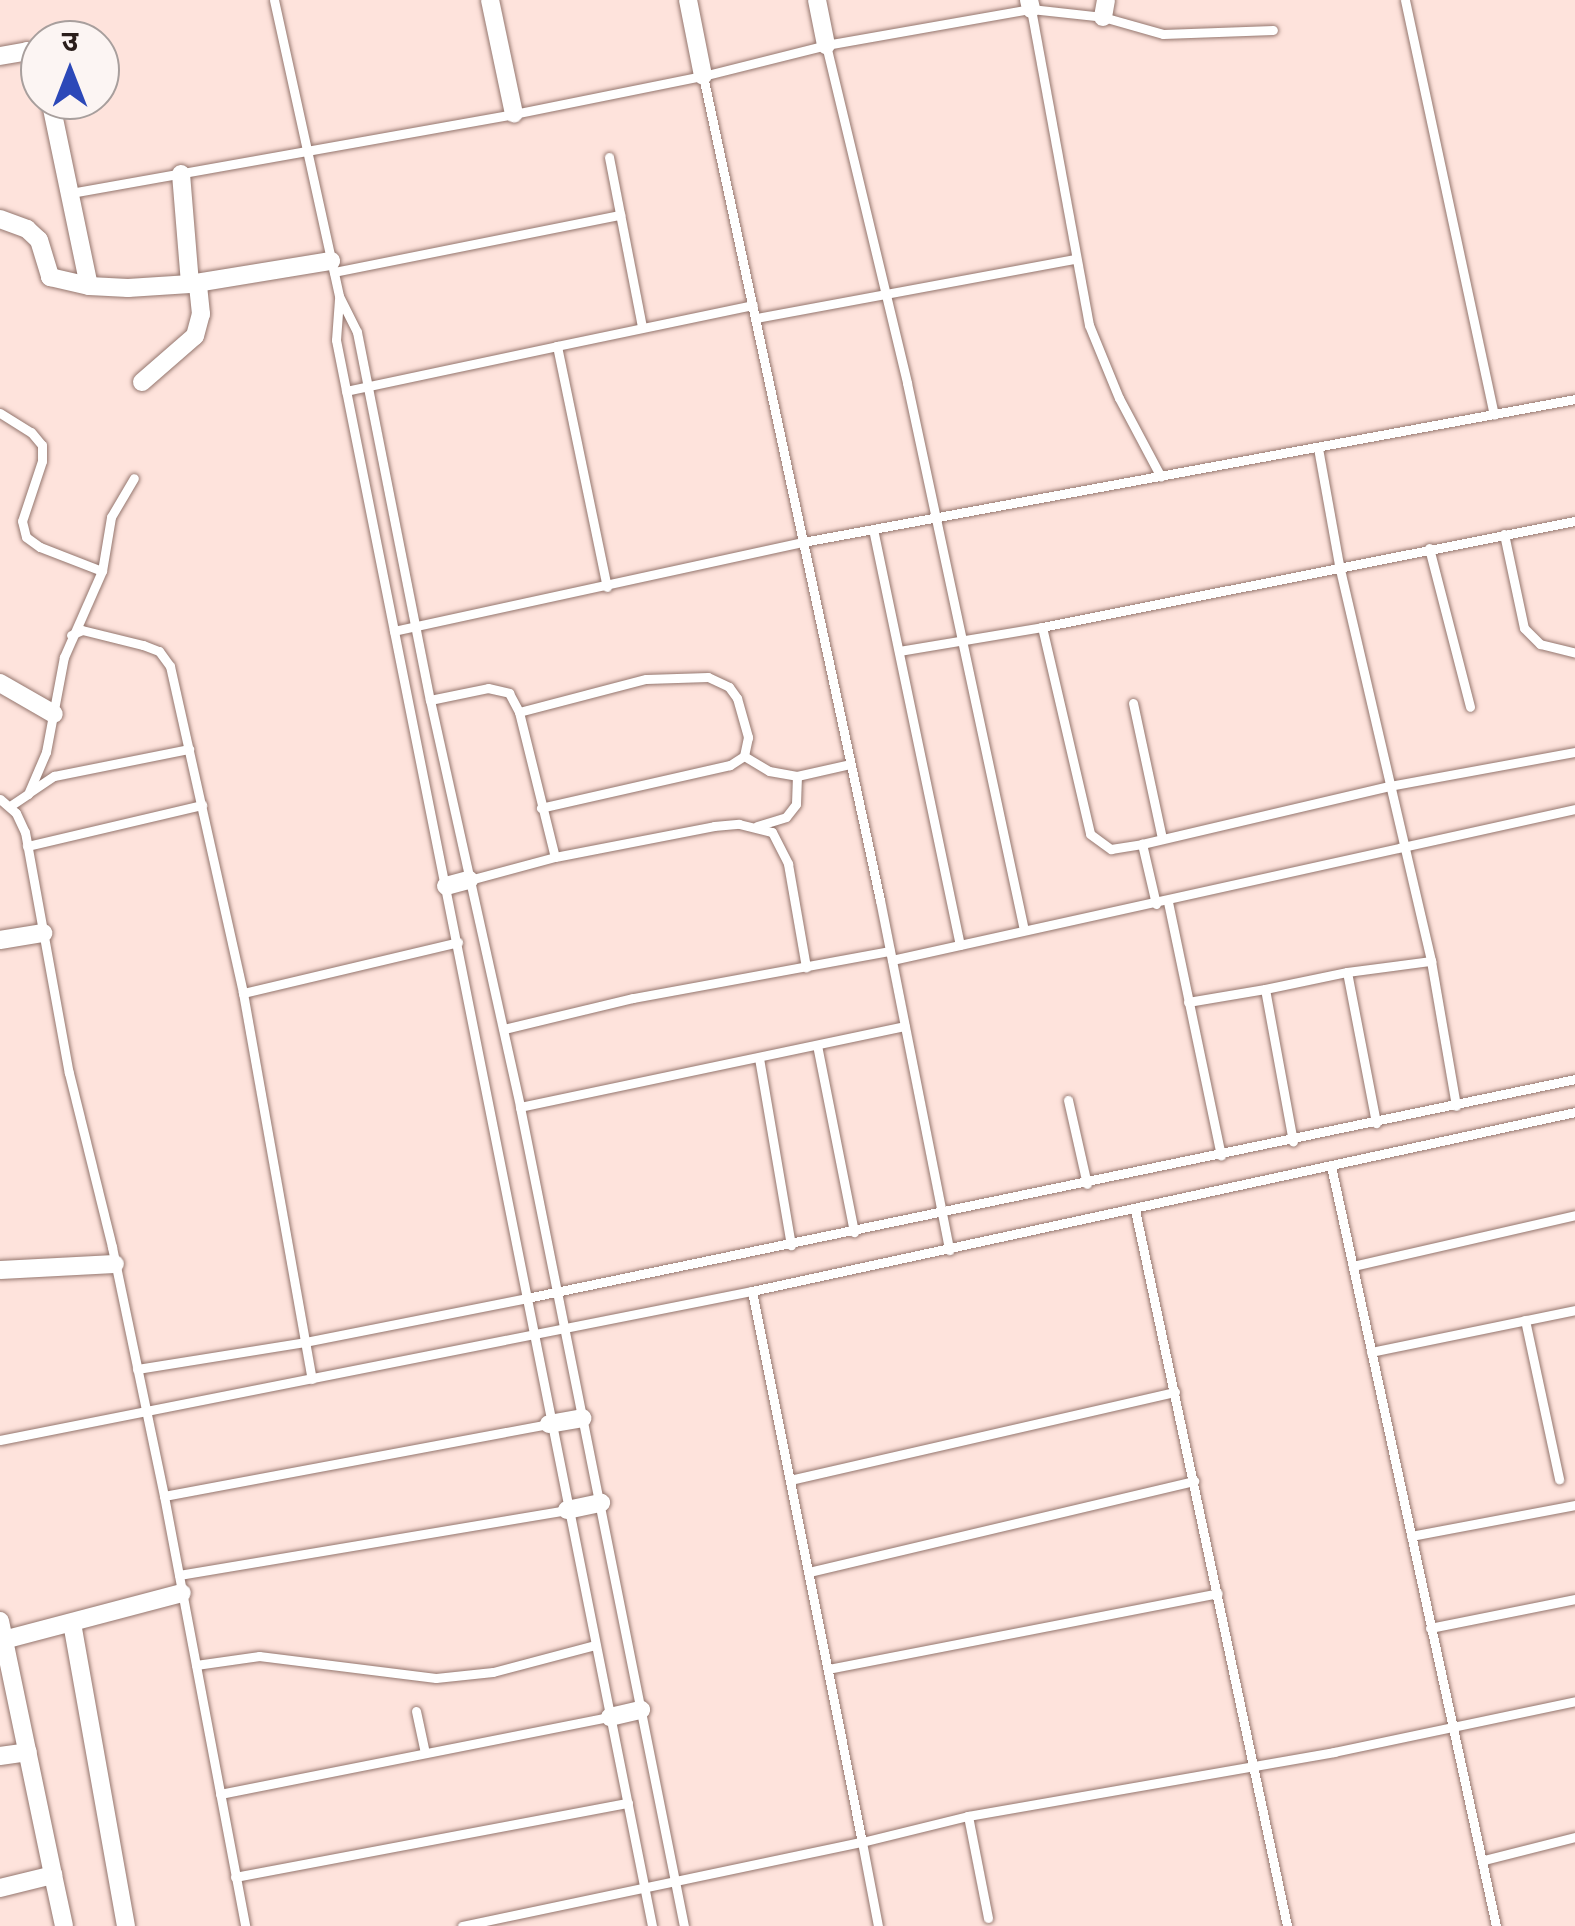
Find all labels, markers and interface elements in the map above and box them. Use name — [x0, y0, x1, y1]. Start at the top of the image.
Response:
north arrow — [20, 20, 120, 120]
text: उ — [62, 26, 78, 57]

